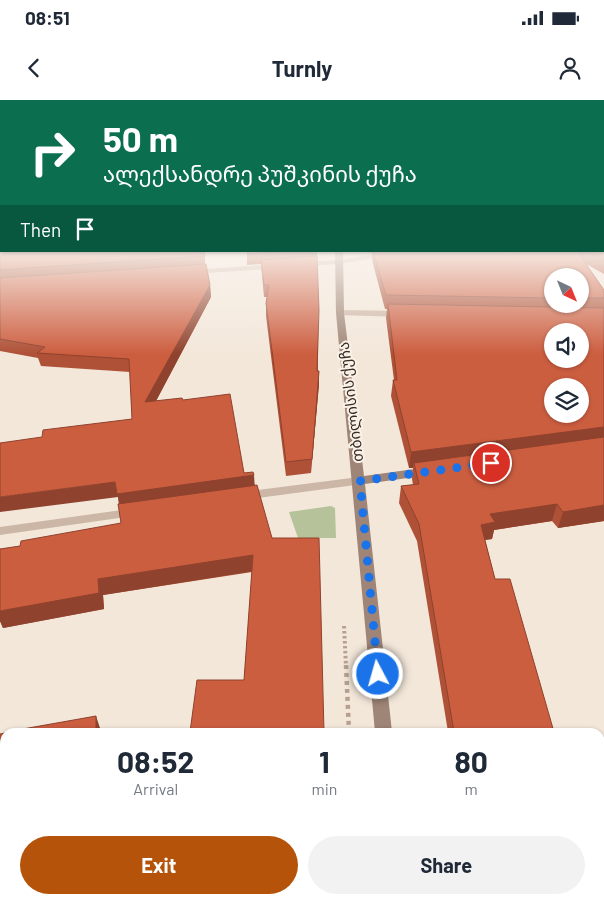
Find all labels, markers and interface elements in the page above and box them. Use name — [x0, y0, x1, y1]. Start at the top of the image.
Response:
text: 08:51 — [25, 6, 70, 29]
icon: back — [20, 54, 48, 82]
icon: person — [556, 54, 584, 82]
text: Turnly — [272, 55, 332, 81]
text: 50 m — [103, 117, 178, 159]
icon: right — [20, 120, 85, 185]
text: ალექსანდრე პუშკინის ქუჩა — [103, 160, 417, 186]
icon: arrive — [71, 215, 99, 243]
text: Then — [20, 218, 61, 241]
north arrow — [544, 268, 589, 312]
map controls — [544, 268, 589, 423]
button: sound — [544, 323, 589, 368]
street label: თბილისის ქუჩა — [334, 341, 367, 463]
button: layers — [544, 378, 589, 423]
pin — [470, 442, 512, 484]
icon: arrive — [477, 449, 505, 477]
position arrow — [351, 647, 403, 699]
text: 08:52 — [117, 743, 194, 779]
text: 1 — [319, 743, 330, 779]
text: 80 — [455, 743, 488, 779]
text: Arrival — [133, 779, 178, 798]
text: min — [311, 779, 337, 798]
text: m — [465, 779, 478, 798]
button: Exit — [20, 836, 298, 894]
button: Share — [308, 836, 585, 894]

